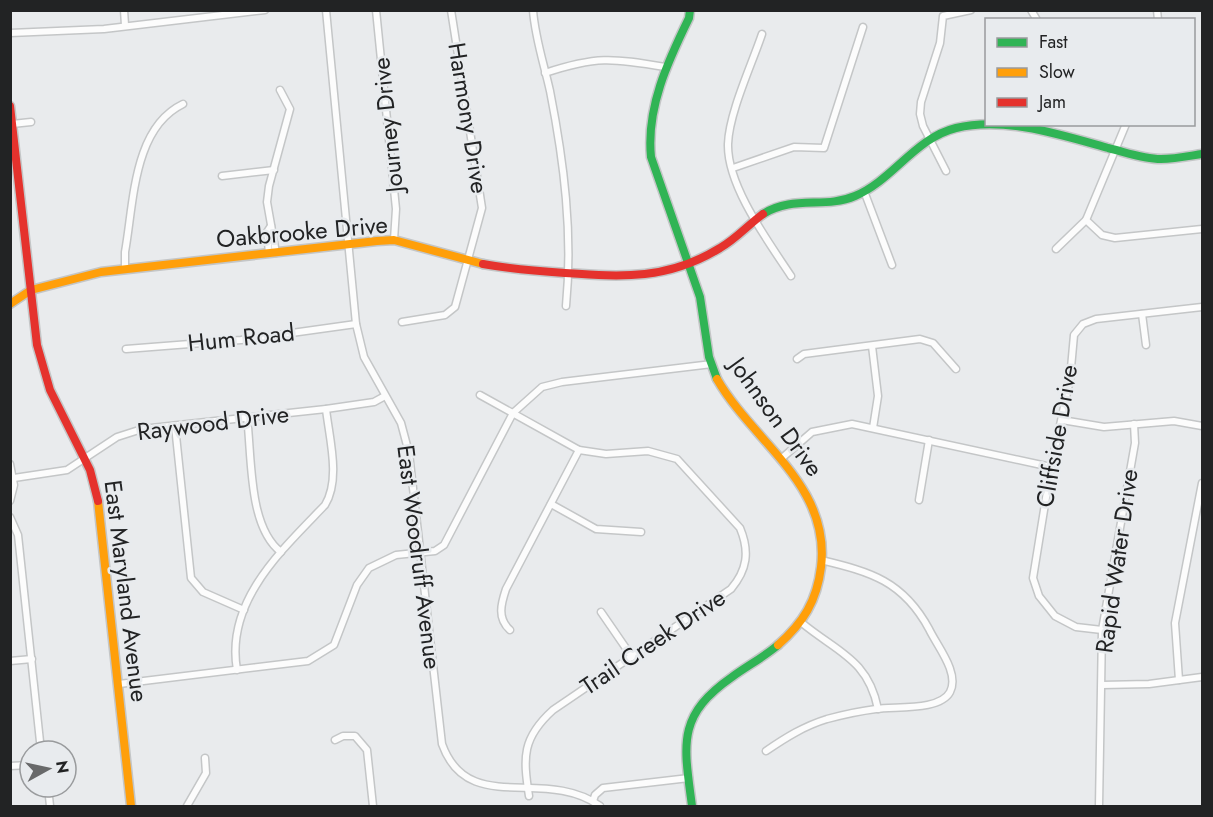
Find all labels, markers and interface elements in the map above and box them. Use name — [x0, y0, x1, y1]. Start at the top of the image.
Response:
legend — [985, 18, 1195, 126]
text: Fast — [1039, 29, 1068, 55]
street label: Harmony Drive — [439, 40, 498, 196]
street label: Journey Drive — [363, 56, 412, 197]
text: Slow — [1039, 59, 1076, 85]
text: Jam — [1037, 89, 1066, 115]
street label: Oakbrooke Drive — [215, 207, 389, 256]
street label: Hum Road — [186, 314, 296, 361]
street label: Johnson Drive — [719, 347, 832, 484]
street label: Cliffside Drive — [1027, 362, 1086, 510]
street label: Raywood Drive — [135, 396, 291, 449]
street label: East Woodruff Avenue — [388, 443, 451, 671]
street label: Rapid Water Drive — [1086, 467, 1147, 655]
street label: East Maryland Avenue — [96, 478, 157, 704]
street label: Trail Creek Drive — [573, 580, 732, 703]
north arrow — [18, 739, 78, 799]
text: N — [50, 759, 75, 775]

